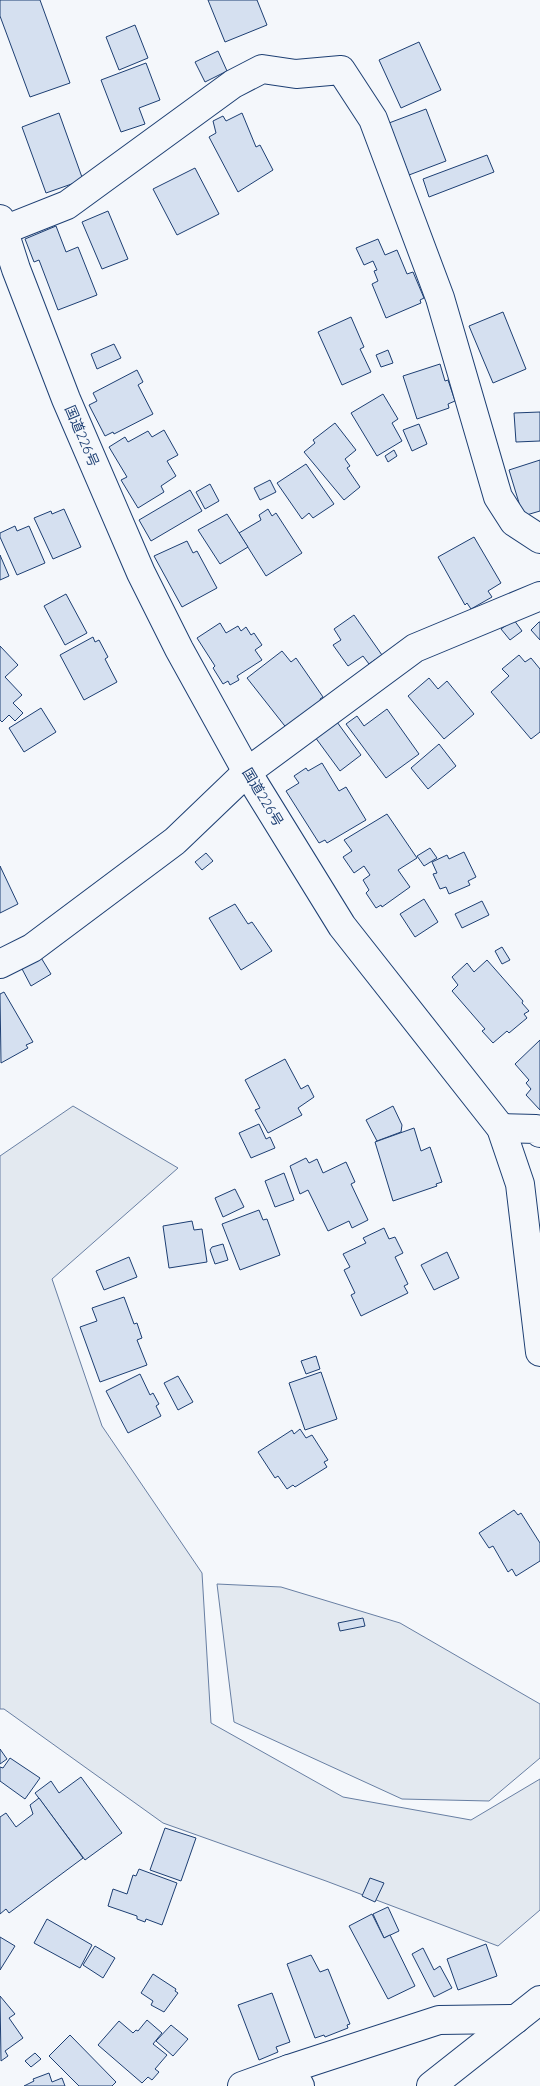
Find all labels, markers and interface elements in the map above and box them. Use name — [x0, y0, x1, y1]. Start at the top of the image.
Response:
street label: 国道226号 — [61, 403, 103, 469]
street label: 国道226号 — [239, 764, 287, 830]

